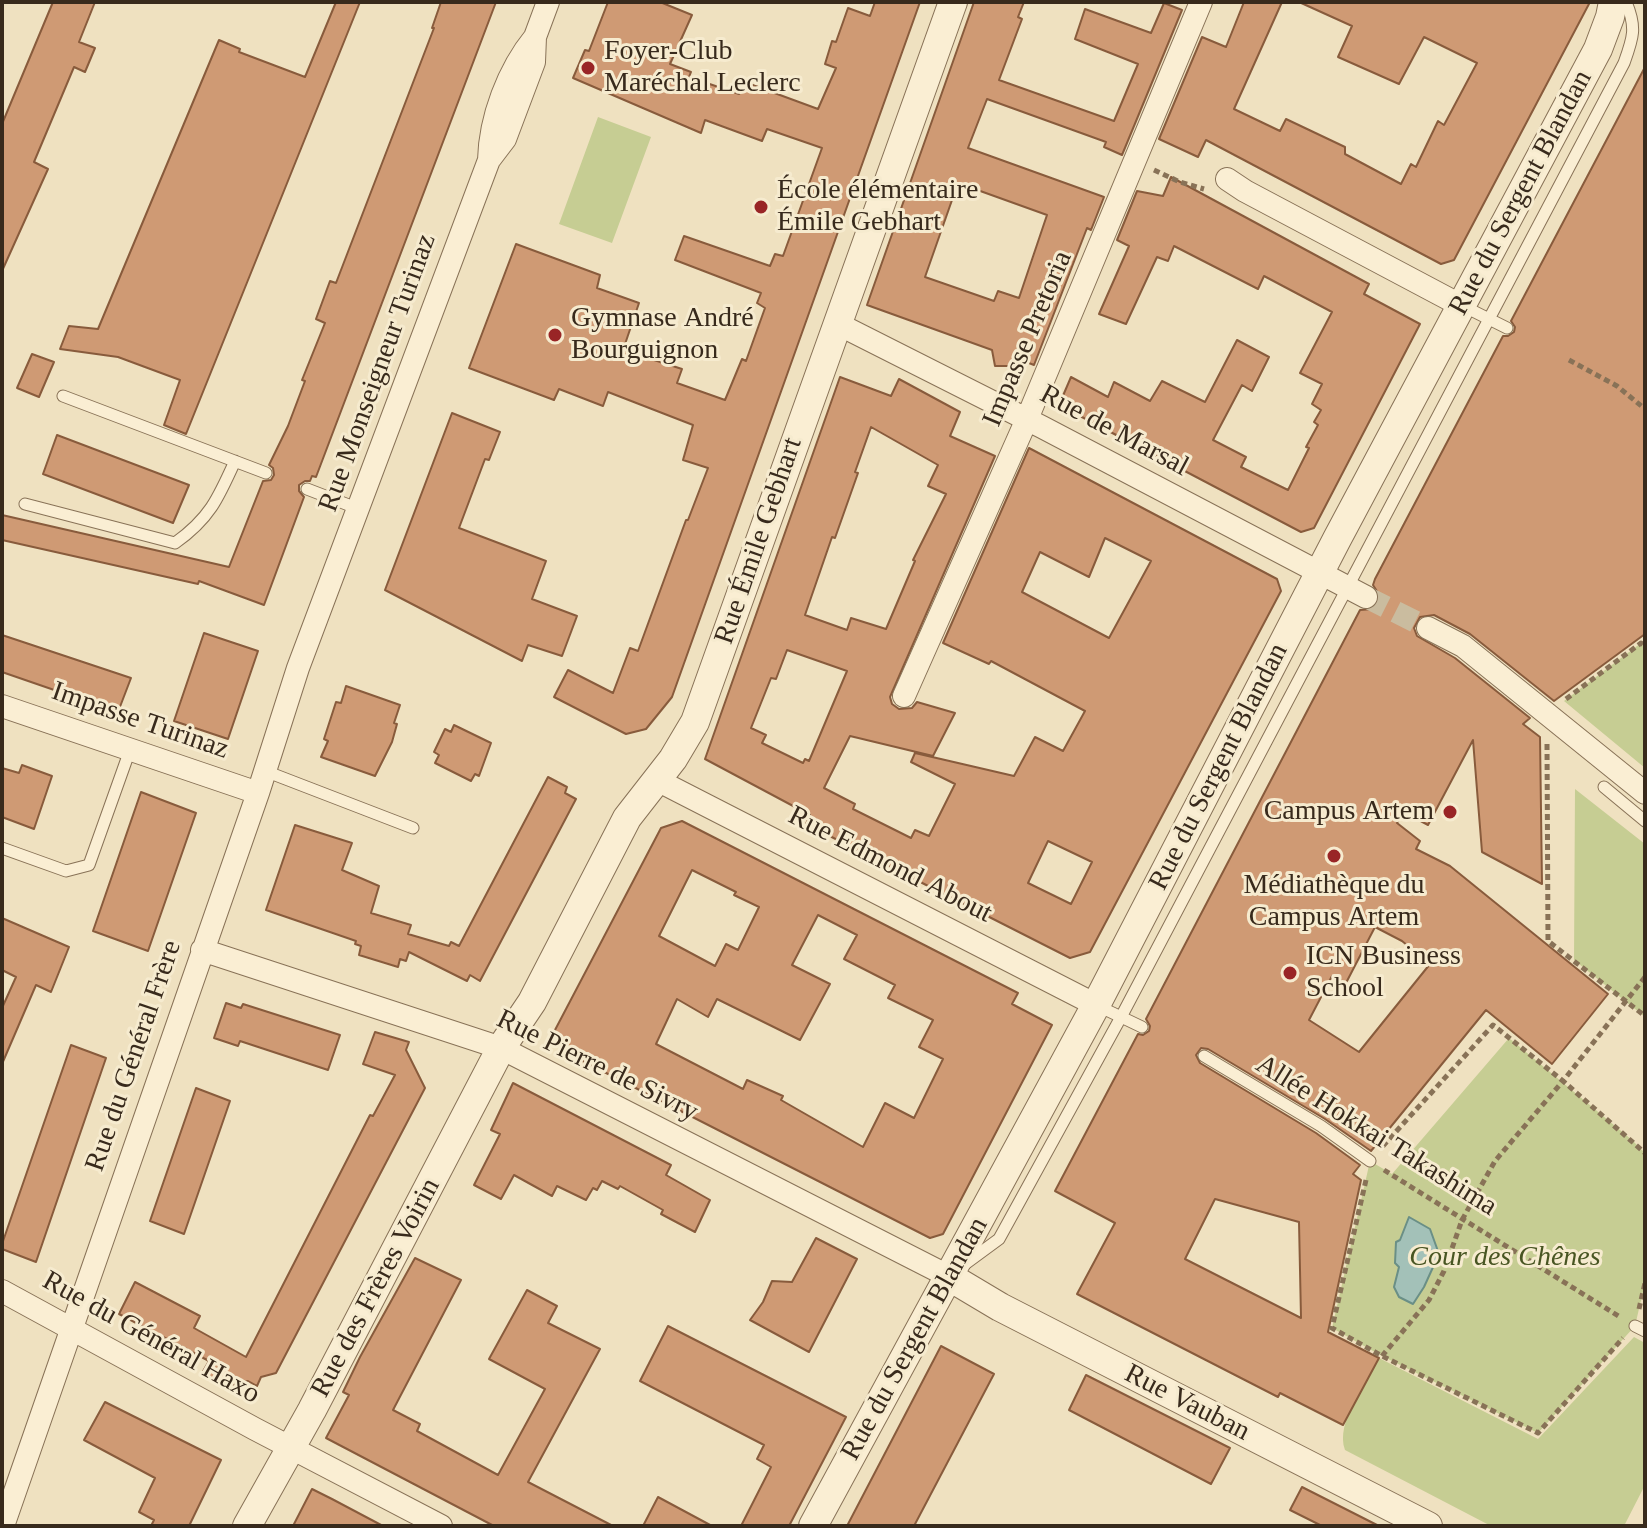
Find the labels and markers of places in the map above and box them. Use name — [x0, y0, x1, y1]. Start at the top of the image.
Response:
place label: Foyer-Club Maréchal Leclerc — [604, 35, 801, 101]
marker: Foyer-Club Maréchal Leclerc — [579, 59, 597, 77]
place label: École élémentaire Émile Gebhart — [777, 174, 978, 240]
marker: École élémentaire Émile Gebhart — [752, 198, 770, 216]
place label: Gymnase André Bourguignon — [571, 302, 754, 368]
marker: Gymnase André Bourguignon — [546, 326, 564, 344]
place label: Campus Artem — [1264, 795, 1434, 829]
marker: Campus Artem — [1441, 803, 1459, 821]
marker: Médiathèque du Campus Artem — [1325, 847, 1343, 865]
place label: Médiathèque du Campus Artem — [1243, 869, 1425, 935]
place label: ICN Business School — [1306, 940, 1461, 1006]
marker: ICN Business School — [1281, 964, 1299, 982]

